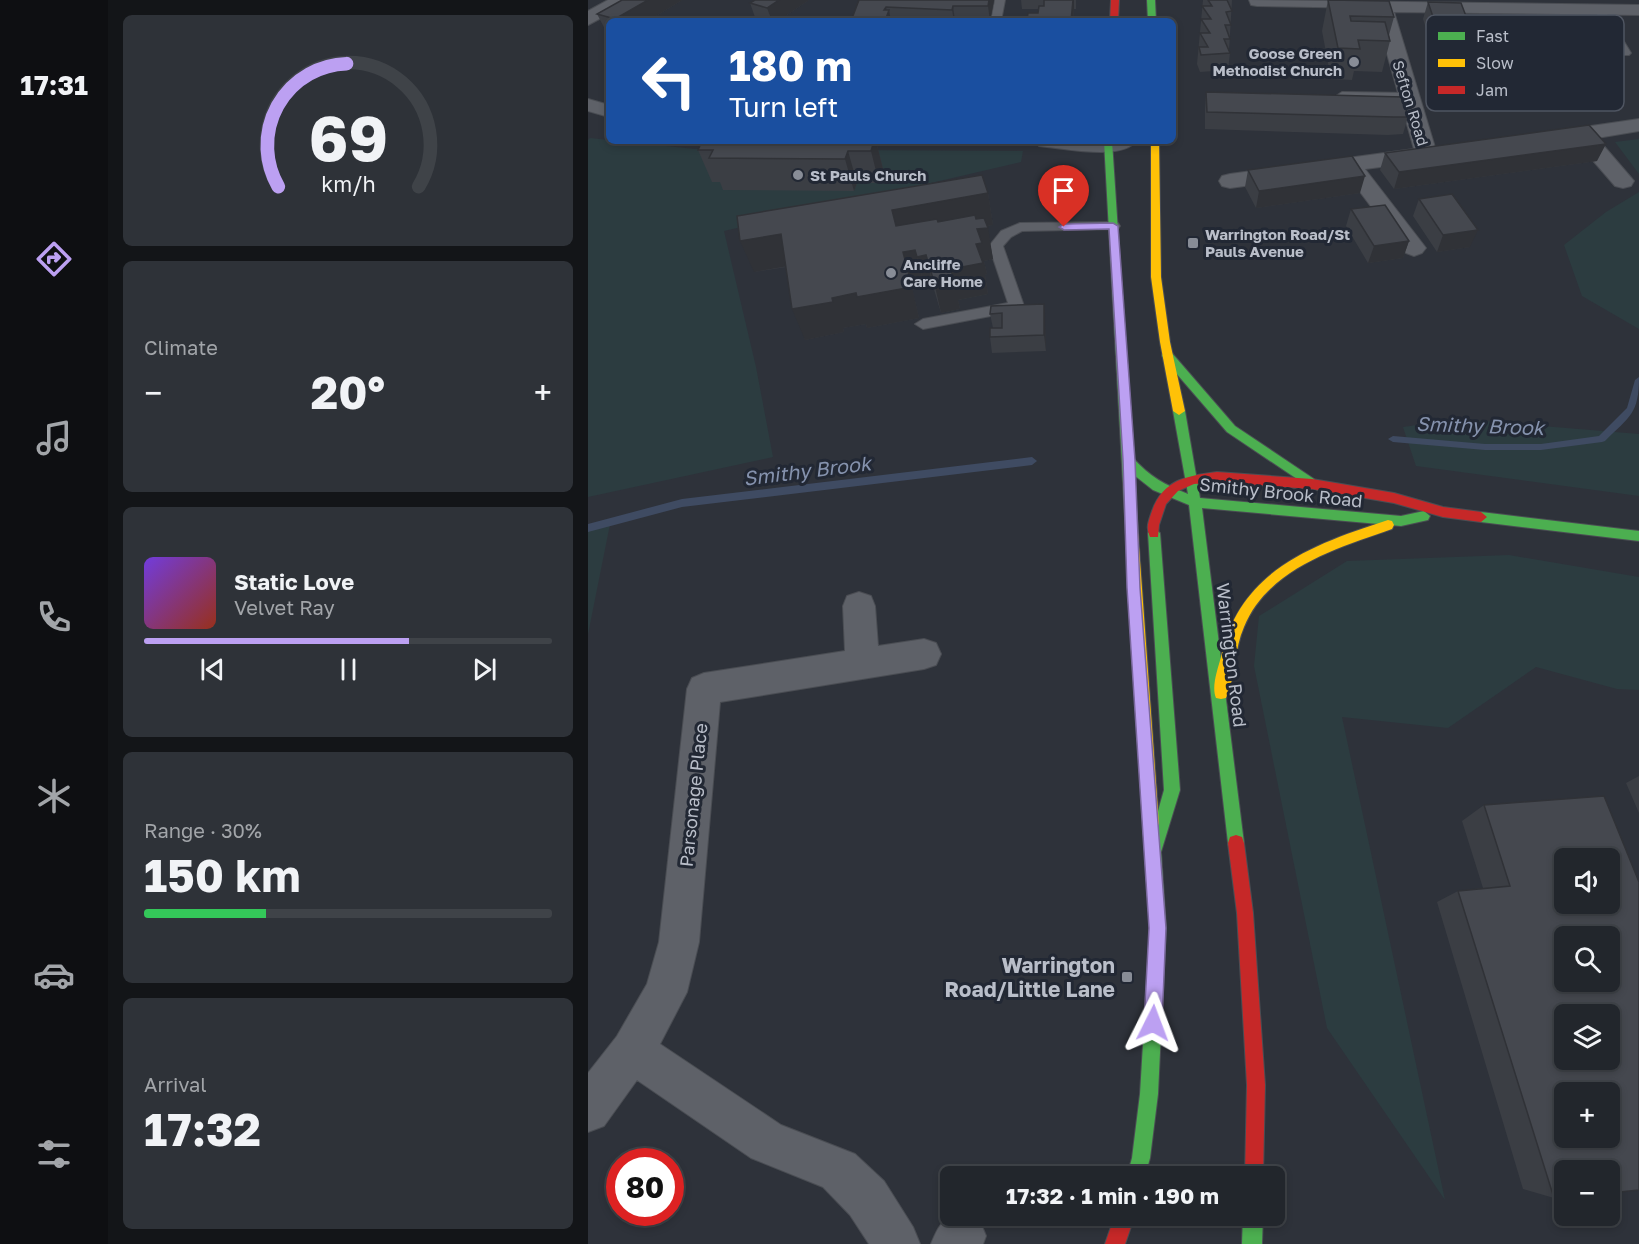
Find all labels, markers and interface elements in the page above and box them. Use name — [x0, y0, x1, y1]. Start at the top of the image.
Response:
legend — [1426, 15, 1624, 111]
text: Fast — [1476, 26, 1509, 46]
text: 180 m — [729, 40, 852, 90]
icon: left — [630, 42, 708, 120]
place label: Goose Green Methodist Church — [1212, 44, 1342, 79]
text: Slow — [1476, 53, 1514, 73]
marker: Goose Green Methodist Church — [1347, 55, 1361, 69]
street label: Sefton Road — [1389, 58, 1433, 148]
text: 17:31 — [20, 69, 88, 101]
text: Jam — [1476, 80, 1508, 100]
text: Turn left — [729, 91, 838, 123]
text: 69 — [308, 101, 388, 176]
pin — [1038, 165, 1089, 227]
place label: St Pauls Church — [810, 166, 926, 184]
marker: St Pauls Church — [791, 168, 805, 182]
text: km/h — [321, 172, 375, 198]
icon: arrive — [1047, 174, 1080, 207]
place label: Warrington Road/St Pauls Avenue — [1205, 225, 1350, 260]
marker: Warrington Road/St Pauls Avenue — [1186, 236, 1200, 250]
icon: directions — [33, 238, 75, 280]
place label: Ancliffe Care Home — [903, 255, 983, 290]
marker: Ancliffe Care Home — [884, 266, 898, 280]
text: Climate — [144, 335, 218, 359]
text: 20° — [311, 365, 385, 419]
text: − — [144, 373, 162, 412]
text: + — [534, 373, 552, 412]
water label: Smithy Brook — [1415, 411, 1547, 440]
icon: music — [33, 417, 75, 459]
water label: Smithy Brook — [742, 450, 875, 491]
street label: Smithy Brook Road — [1198, 472, 1364, 512]
text: Static Love — [234, 568, 354, 595]
street label: Warrington Road — [1212, 581, 1252, 729]
text: Velvet Ray — [234, 595, 335, 619]
icon: phone — [33, 596, 75, 638]
icon: previous — [196, 653, 229, 686]
icon: pause — [332, 653, 365, 686]
icon: next — [468, 653, 501, 686]
street label: Parsonage Place — [675, 722, 711, 868]
icon: climate — [33, 775, 75, 817]
text: Range · 30% — [144, 818, 262, 842]
text: 150 km — [144, 848, 301, 902]
map controls — [1554, 848, 1620, 1226]
button: sound — [1554, 848, 1620, 914]
button: search — [1554, 926, 1620, 992]
place label: Warrington Road/Little Lane — [945, 952, 1115, 1002]
icon: car — [33, 954, 75, 996]
marker: Warrington Road/Little Lane — [1120, 970, 1134, 984]
position arrow — [1121, 991, 1185, 1055]
button: layers — [1554, 1004, 1620, 1070]
text: Arrival — [144, 1072, 207, 1096]
button: + — [1554, 1082, 1620, 1148]
text: 17:32 — [144, 1102, 261, 1156]
icon: filters — [33, 1133, 75, 1175]
speed limit sign: 80 — [606, 1148, 684, 1226]
button: − — [1554, 1160, 1620, 1226]
text: 17:32 · 1 min · 190 m — [1006, 1182, 1219, 1209]

